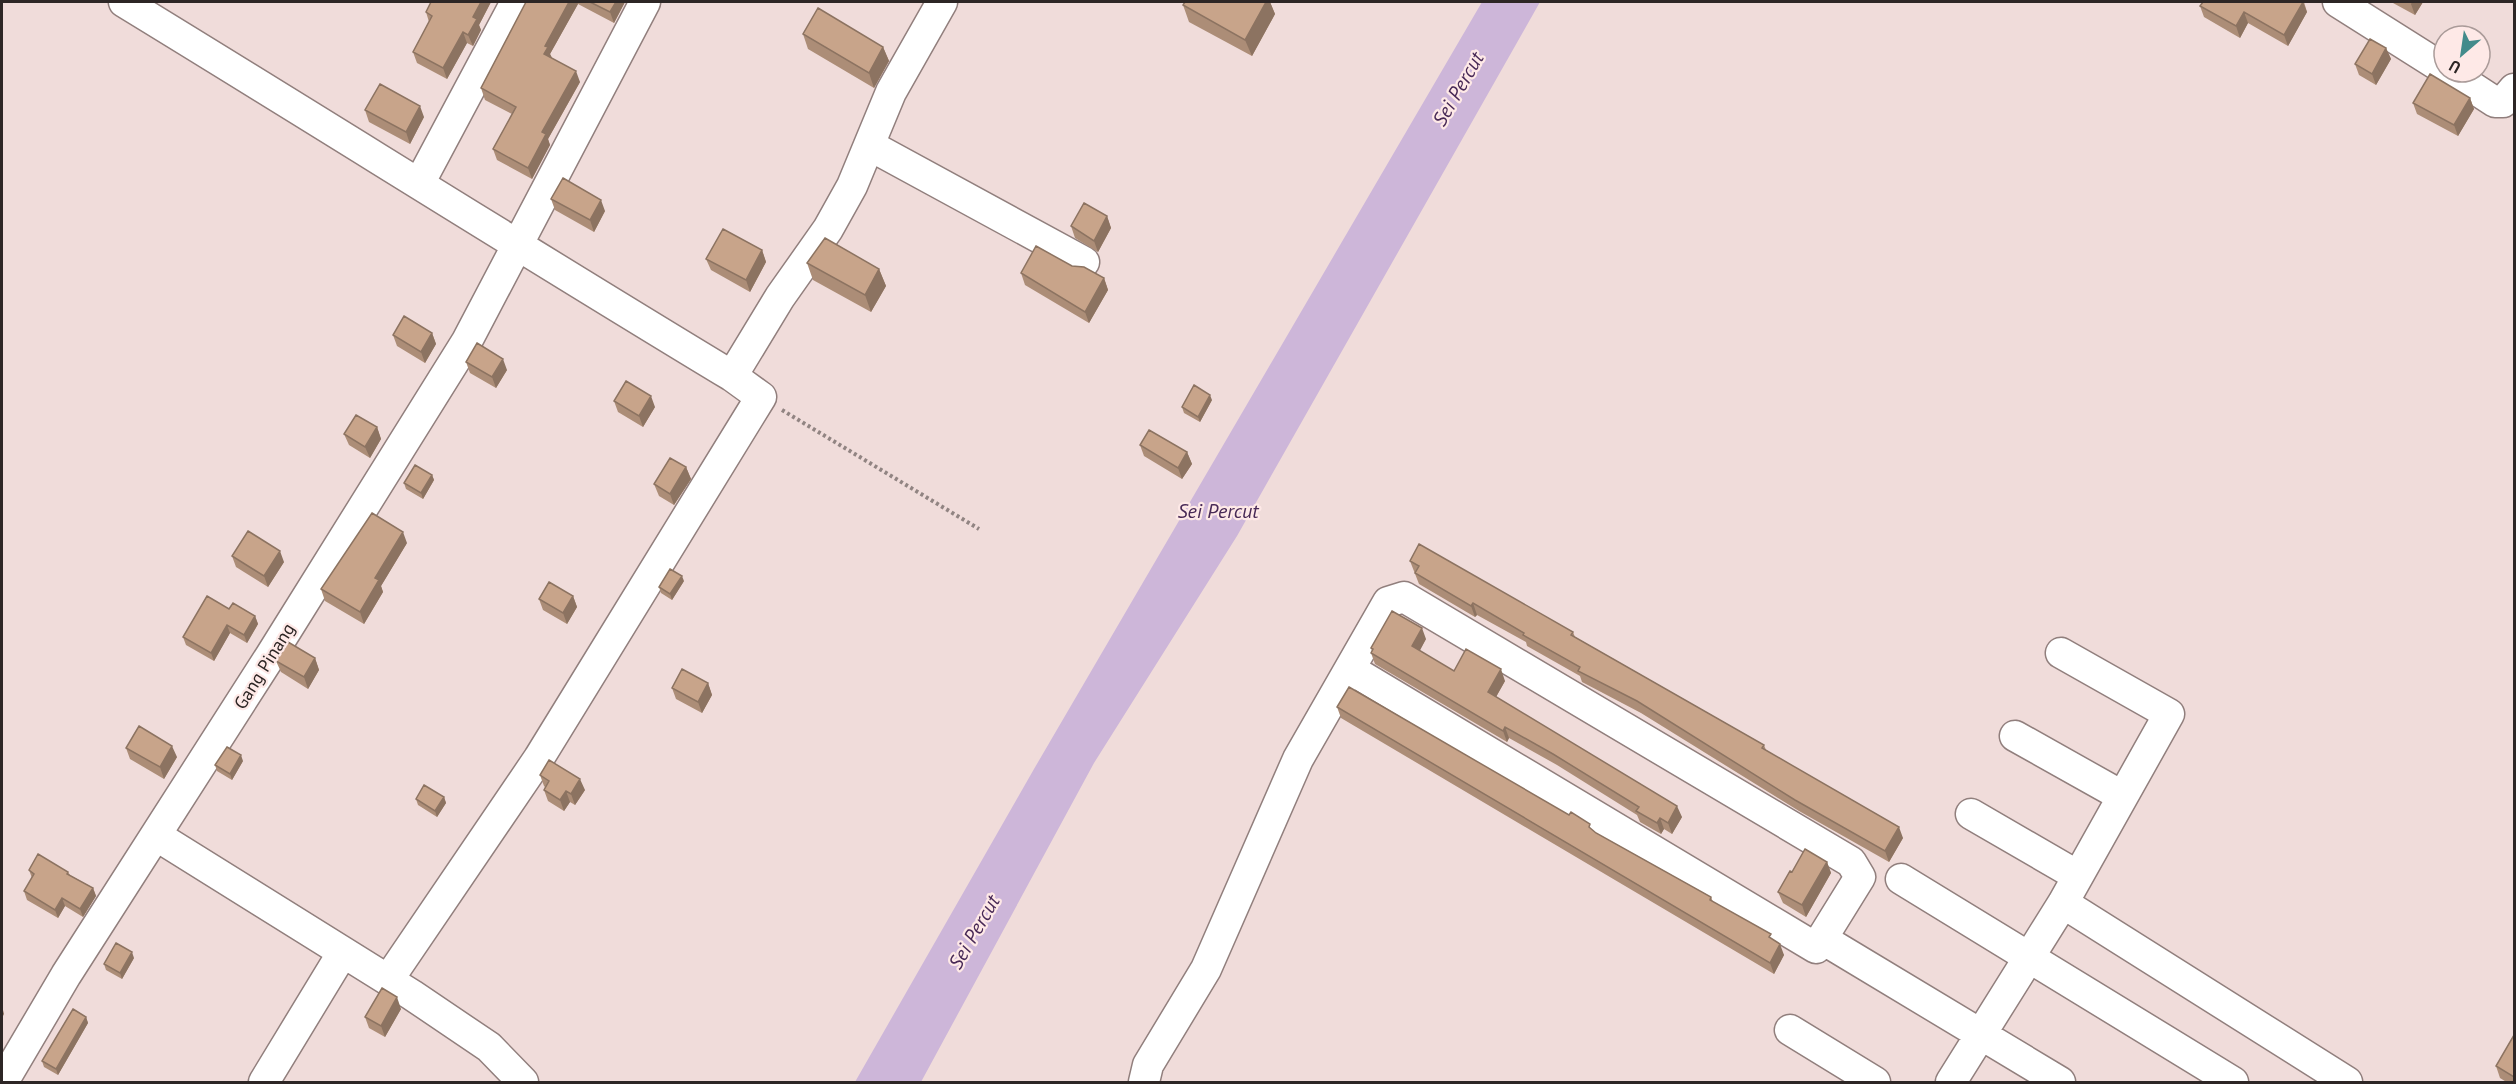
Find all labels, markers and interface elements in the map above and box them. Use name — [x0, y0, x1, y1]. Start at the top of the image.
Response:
north arrow — [2432, 24, 2492, 84]
water label: Sei Percut — [1426, 46, 1490, 131]
text: U — [2445, 56, 2464, 78]
water label: Sei Percut — [1177, 498, 1260, 524]
street label: Gang Pinang — [228, 619, 300, 713]
water label: Sei Percut — [942, 889, 1006, 974]

